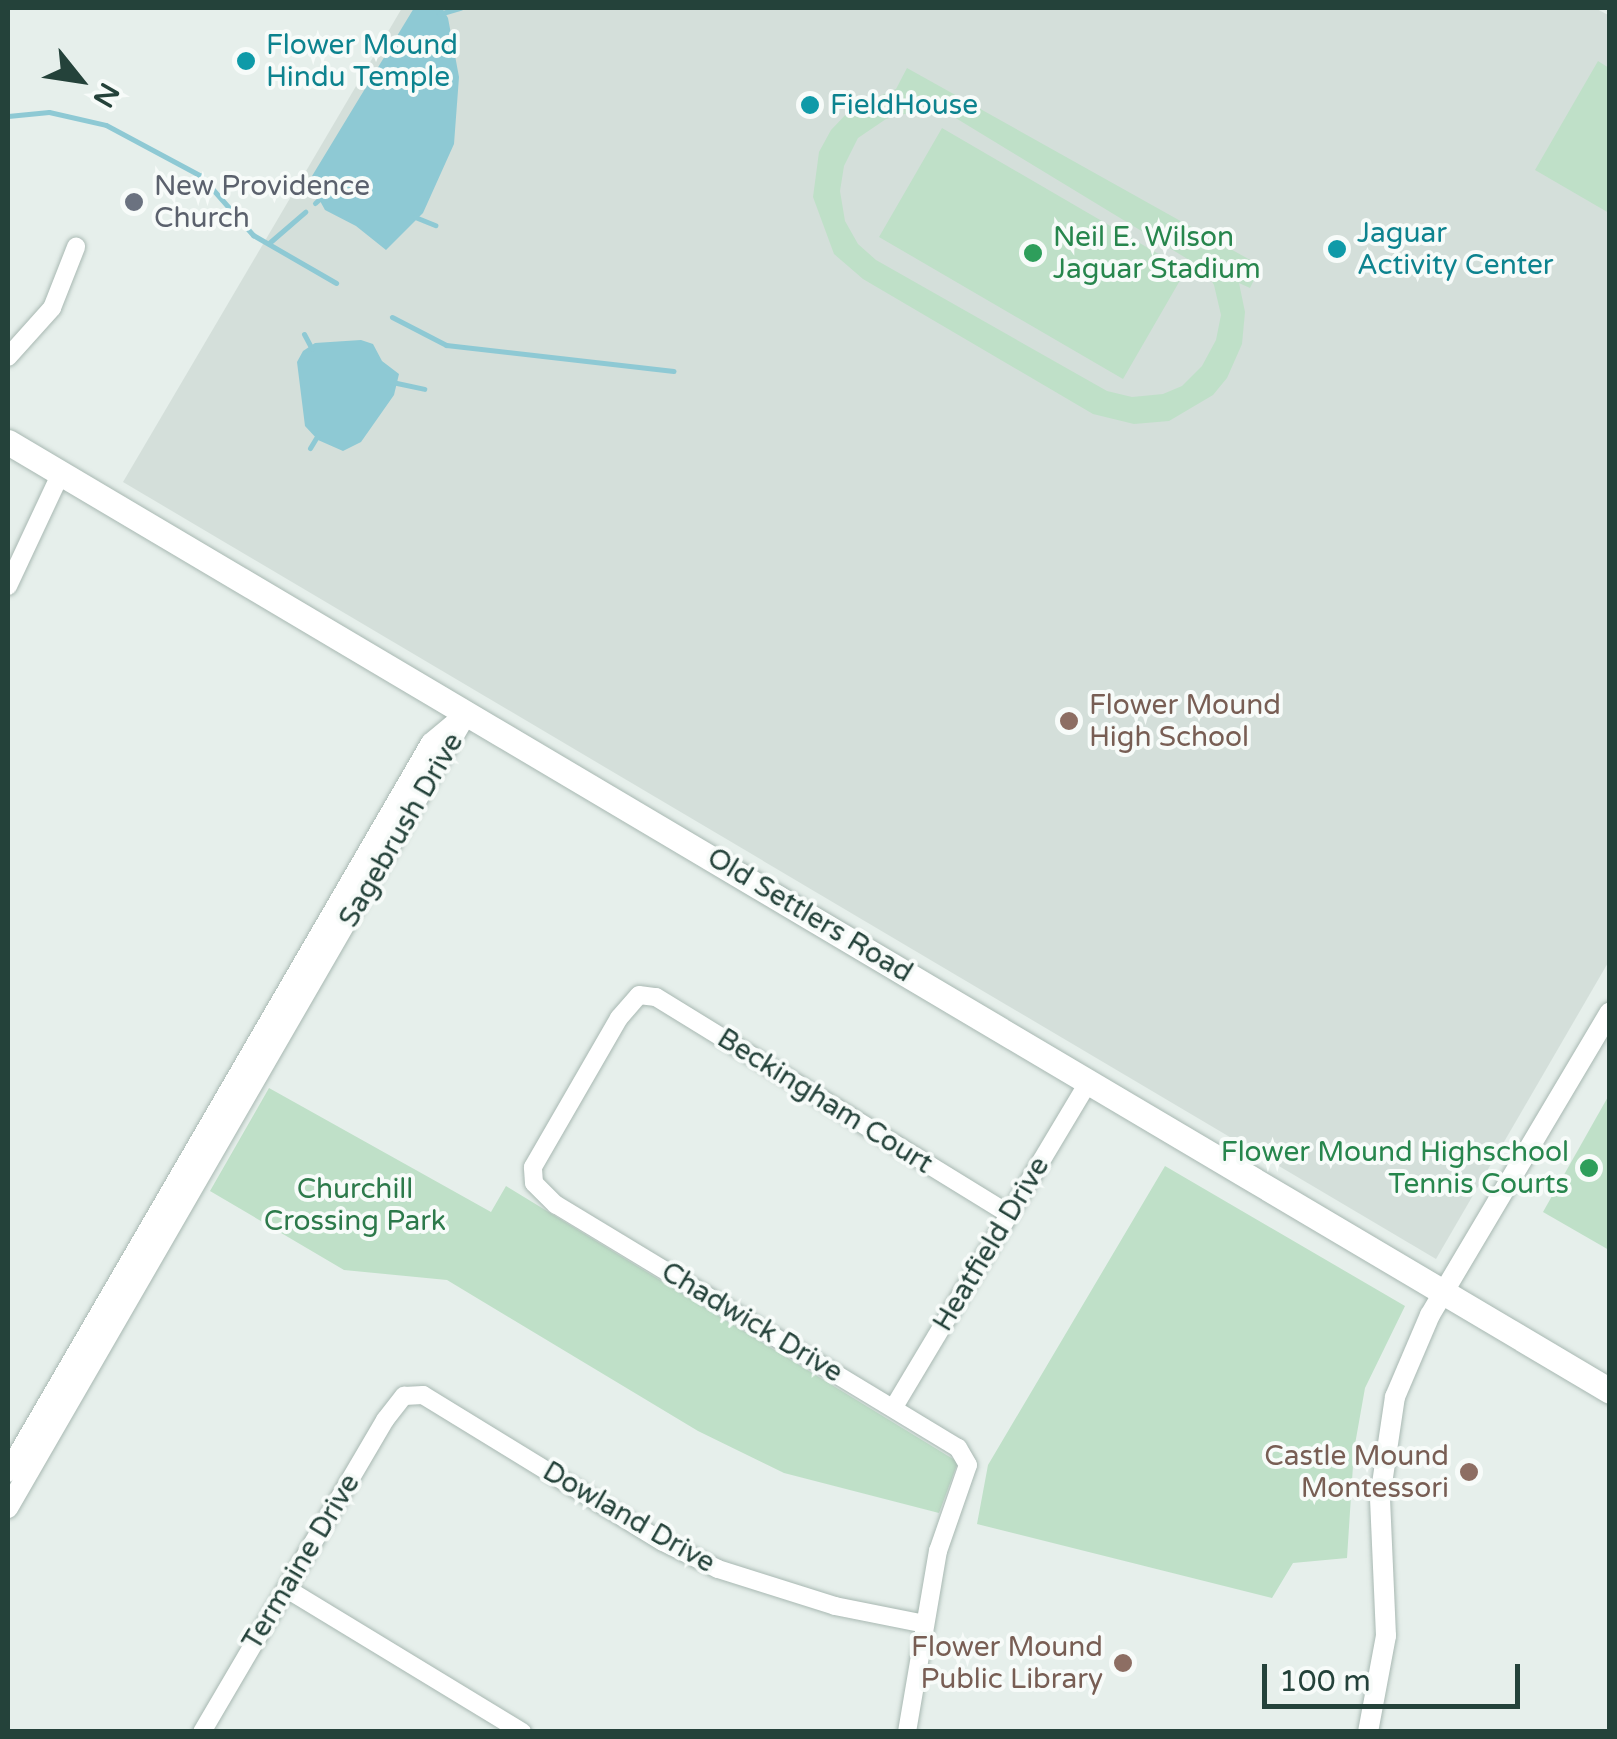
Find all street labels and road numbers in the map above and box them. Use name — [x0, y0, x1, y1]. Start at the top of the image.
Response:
street label: Sagebrush Drive — [332, 727, 470, 933]
street label: Old Settlers Road — [701, 840, 919, 990]
street label: Beckingham Court — [711, 1021, 939, 1181]
street label: Heatfield Drive — [926, 1151, 1056, 1337]
street label: Chadwick Drive — [655, 1255, 849, 1389]
street label: Dowland Drive — [537, 1454, 721, 1580]
street label: Termaine Drive — [235, 1468, 367, 1656]

